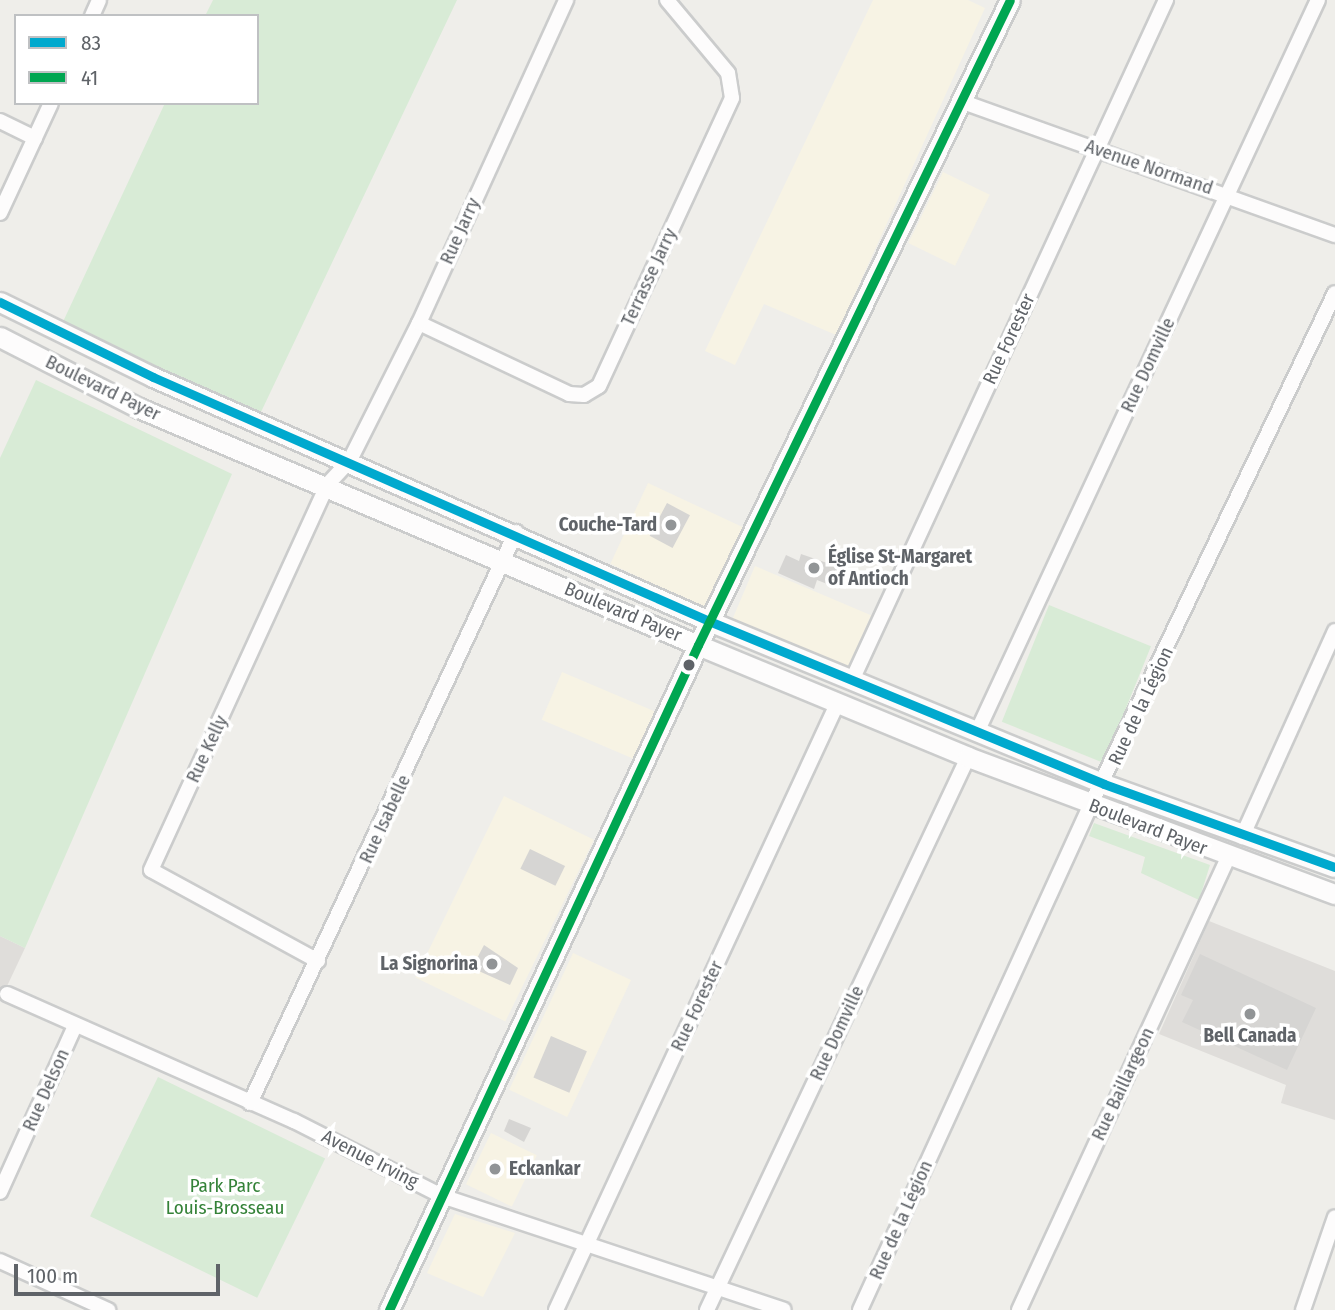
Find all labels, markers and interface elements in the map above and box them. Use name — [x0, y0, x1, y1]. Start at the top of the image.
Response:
legend — [14, 14, 259, 105]
text: 83 — [81, 30, 101, 56]
text: 41 — [81, 65, 98, 91]
street label: Avenue Normand — [1082, 134, 1216, 200]
street label: Rue Jarry — [435, 194, 485, 268]
street label: Terrasse Jarry — [616, 225, 682, 329]
street label: Rue Forester — [978, 290, 1040, 388]
street label: Rue Domville — [1116, 314, 1180, 416]
street label: Boulevard Payer — [42, 350, 164, 426]
place label: Couche-Tard — [559, 514, 657, 536]
marker: Couche-Tard — [663, 517, 679, 533]
place label: Église St-Margaret of Antioch — [828, 546, 972, 590]
marker: Église St-Margaret of Antioch — [806, 560, 822, 576]
street label: Boulevard Payer — [561, 577, 685, 647]
street label: Rue de la Légion — [1104, 643, 1178, 769]
unlabelled marker — [682, 658, 696, 672]
street label: Rue Kelly — [182, 712, 232, 786]
street label: Rue Isabelle — [355, 771, 415, 867]
street label: Boulevard Payer — [1085, 794, 1211, 860]
place label: La Signorina — [380, 953, 478, 975]
marker: La Signorina — [484, 956, 500, 972]
street label: Rue Forester — [666, 957, 728, 1055]
street label: Rue Domville — [805, 982, 869, 1084]
marker: Bell Canada — [1242, 1006, 1258, 1022]
street label: Rue Baillargeon — [1087, 1024, 1159, 1144]
place label: Bell Canada — [1204, 1025, 1296, 1047]
street label: Rue Delson — [18, 1045, 74, 1135]
street label: Avenue Irving — [318, 1125, 422, 1193]
street label: Rue de la Légion — [865, 1157, 937, 1283]
place label: Eckankar — [509, 1158, 580, 1180]
marker: Eckankar — [487, 1161, 503, 1177]
park label: Park Parc Louis-Brosseau — [166, 1175, 284, 1219]
scale bar — [18, 1250, 224, 1294]
text: 100 m — [27, 1263, 78, 1289]

